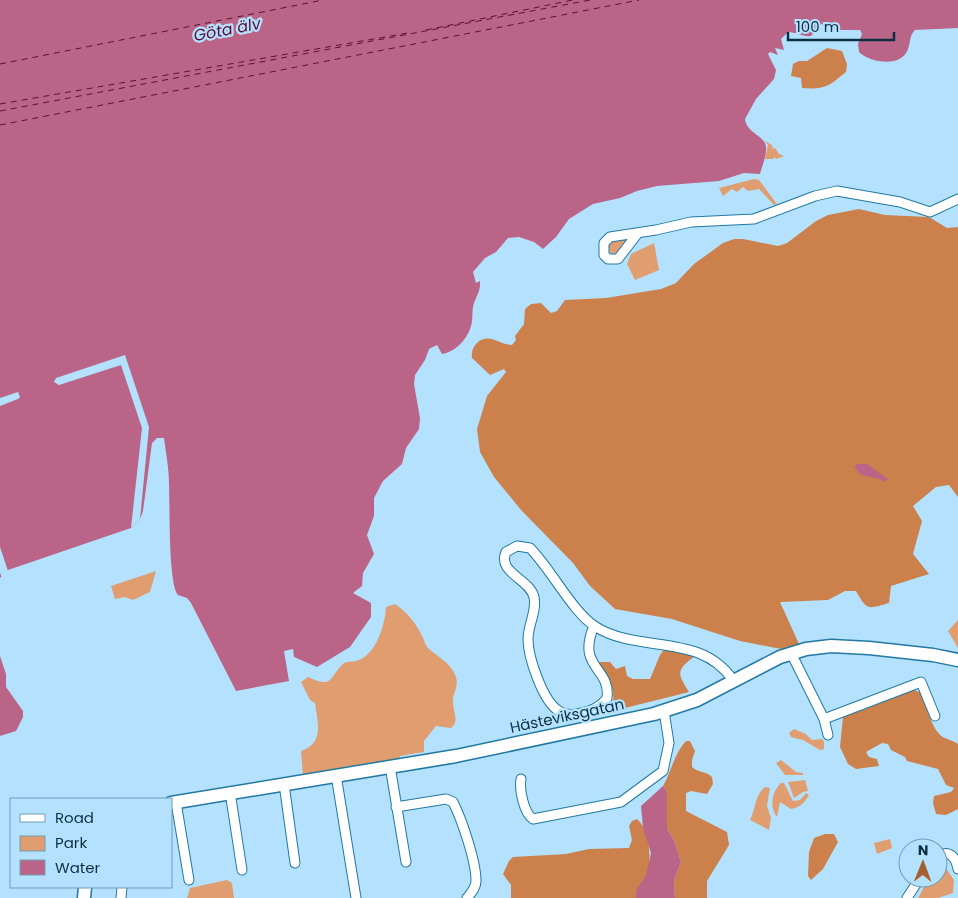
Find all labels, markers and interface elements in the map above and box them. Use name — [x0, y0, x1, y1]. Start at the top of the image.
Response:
scale bar — [788, 10, 894, 42]
water label: Göta älv — [192, 12, 264, 47]
text: 100 m — [796, 16, 839, 37]
street label: Hästeviksgatan — [508, 693, 626, 738]
legend — [10, 798, 172, 888]
text: Road — [55, 807, 94, 828]
text: Park — [55, 832, 87, 853]
north arrow — [898, 838, 948, 888]
text: N — [918, 840, 929, 860]
text: Water — [55, 857, 101, 878]

